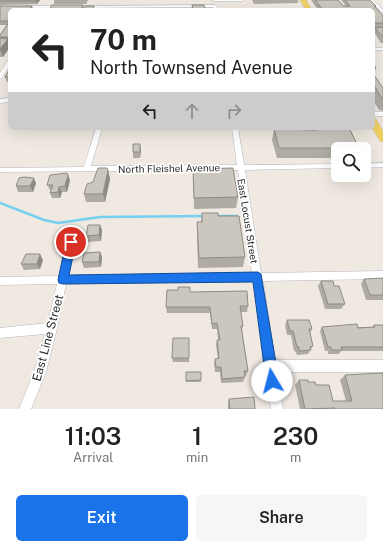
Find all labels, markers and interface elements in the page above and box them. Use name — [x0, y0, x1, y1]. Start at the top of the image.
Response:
text: 70 m — [90, 23, 157, 56]
icon: left — [24, 24, 76, 76]
text: North Townsend Avenue — [90, 57, 293, 78]
icon: left — [139, 100, 161, 122]
icon: ahead — [181, 100, 203, 122]
icon: right — [223, 100, 245, 122]
map controls — [331, 142, 371, 182]
button: search — [331, 142, 371, 182]
street label: North Fleishel Avenue — [118, 161, 220, 175]
street label: East Locust Street — [235, 178, 261, 264]
pin — [54, 225, 88, 259]
icon: arrive — [60, 231, 82, 253]
street label: East Line Street — [30, 293, 66, 383]
position arrow — [251, 360, 293, 402]
text: 11:03 — [65, 422, 121, 450]
text: 1 — [192, 422, 202, 450]
text: 230 — [273, 422, 318, 450]
text: Arrival — [73, 450, 113, 465]
text: min — [186, 450, 208, 465]
text: m — [290, 450, 301, 465]
button: Exit — [16, 495, 188, 541]
button: Share — [196, 495, 367, 541]

